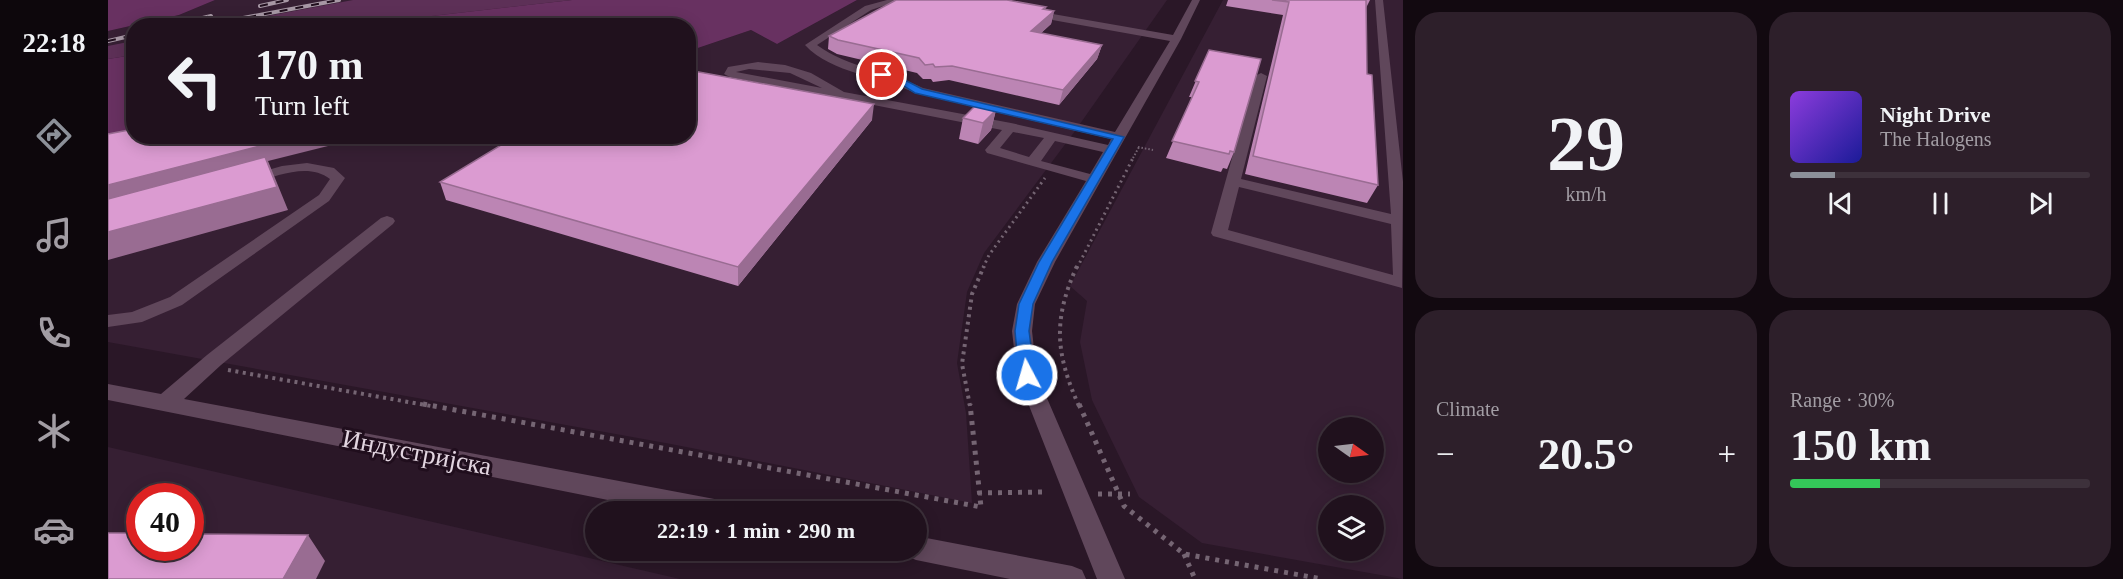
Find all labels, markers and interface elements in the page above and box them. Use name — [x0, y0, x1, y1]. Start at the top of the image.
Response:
text: 22:18 — [23, 28, 86, 58]
icon: left — [156, 42, 234, 120]
text: 170 m — [255, 42, 364, 88]
pin — [856, 49, 907, 100]
icon: arrive — [865, 58, 898, 91]
text: Turn left — [255, 91, 349, 121]
text: 29 — [1547, 100, 1625, 187]
text: Night Drive — [1880, 102, 1991, 127]
icon: directions — [33, 115, 75, 157]
text: The Halogens — [1880, 128, 1992, 150]
text: km/h — [1565, 183, 1607, 205]
icon: previous — [1824, 187, 1857, 220]
icon: pause — [1924, 187, 1957, 220]
icon: next — [2024, 187, 2057, 220]
icon: music — [33, 214, 75, 256]
icon: phone — [33, 312, 75, 354]
position arrow — [995, 343, 1059, 407]
text: Range · 30% — [1790, 389, 1894, 411]
text: Climate — [1436, 398, 1499, 420]
icon: climate — [33, 410, 75, 452]
north arrow — [1318, 417, 1384, 483]
map controls — [1318, 417, 1384, 561]
text: 150 km — [1790, 420, 1931, 470]
street label: Индустријска — [340, 424, 495, 481]
text: 20.5° — [1538, 429, 1634, 479]
text: − — [1436, 436, 1455, 472]
text: + — [1717, 436, 1736, 472]
speed limit sign: 40 — [126, 483, 204, 561]
button: layers — [1318, 495, 1384, 561]
icon: car — [33, 509, 75, 551]
text: 22:19 · 1 min · 290 m — [657, 518, 855, 543]

